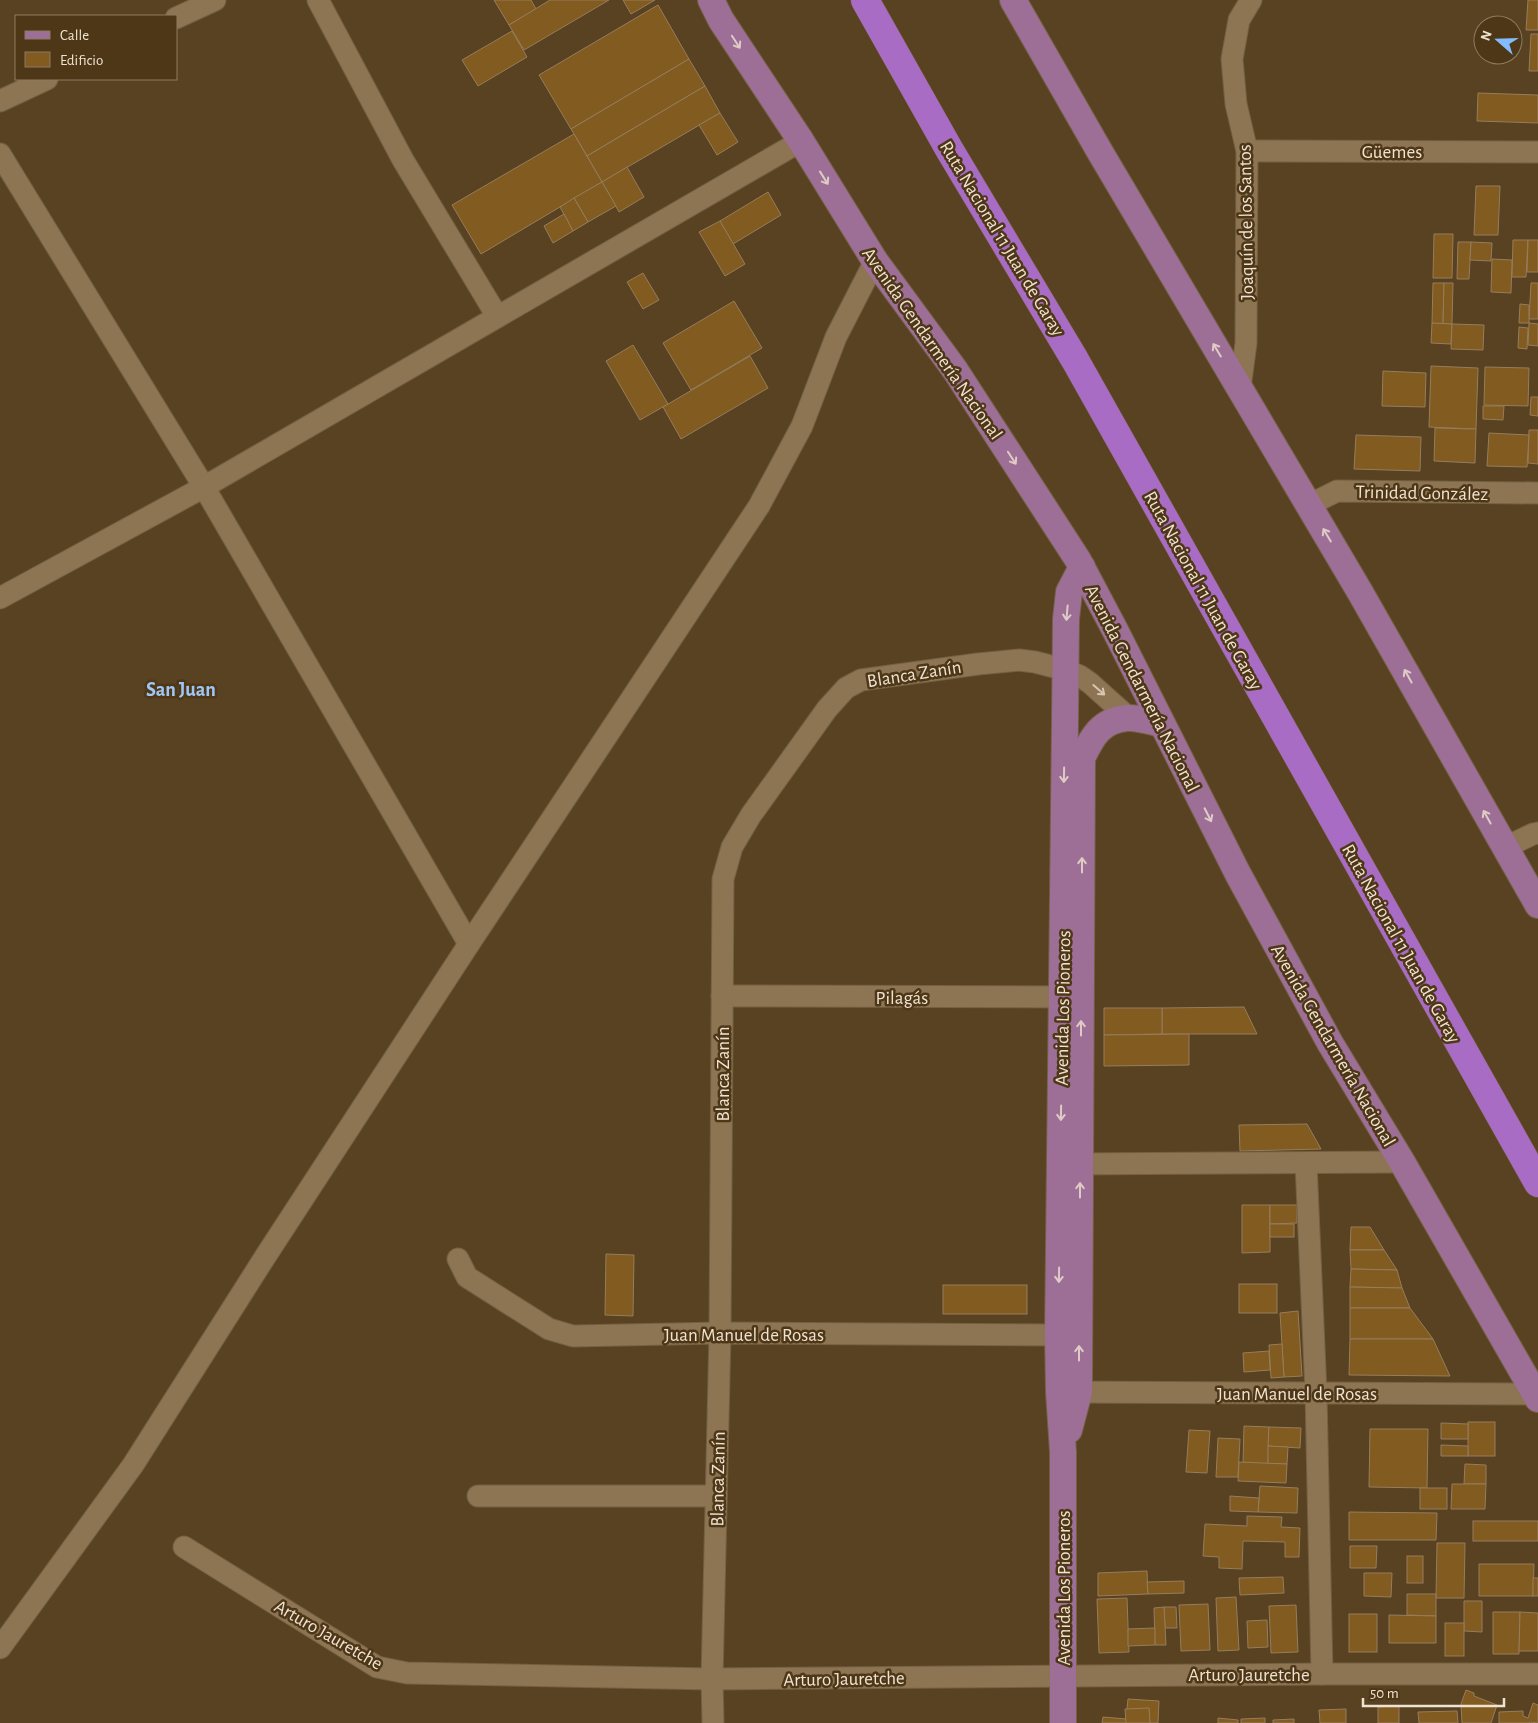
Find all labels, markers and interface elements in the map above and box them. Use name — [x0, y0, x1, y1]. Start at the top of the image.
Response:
legend — [15, 15, 178, 80]
north arrow — [1473, 15, 1523, 65]
text: Calle — [60, 28, 89, 43]
text: N — [1478, 29, 1495, 43]
one-way arrow — [731, 35, 741, 49]
text: Edificio — [60, 53, 103, 68]
street label: Ruta Nacional 11 Juan de Garay — [936, 138, 1068, 340]
street label: Güemes — [1362, 143, 1422, 162]
street label: Joaquín de los Santos — [1236, 144, 1257, 300]
one-way arrow — [820, 171, 830, 185]
street label: Avenida Gendarmería Nacional — [858, 244, 1005, 443]
one-way arrow — [1212, 343, 1222, 357]
one-way arrow — [1008, 451, 1018, 465]
street label: Trinidad González — [1355, 483, 1489, 504]
street label: Ruta Nacional 11 Juan de Garay — [1140, 488, 1265, 693]
one-way arrow — [1321, 528, 1331, 542]
street label: Avenida Gendarmería Nacional — [1081, 582, 1202, 795]
one-way arrow — [1062, 604, 1072, 620]
street label: Blanca Zanín — [866, 658, 963, 691]
one-way arrow — [1402, 669, 1412, 683]
district label: San Juan — [146, 680, 216, 700]
one-way arrow — [1092, 684, 1105, 695]
one-way arrow — [1059, 766, 1069, 783]
one-way arrow — [1204, 807, 1213, 822]
one-way arrow — [1482, 810, 1492, 825]
street label: Ruta Nacional 11 Juan de Garay — [1338, 841, 1463, 1046]
one-way arrow — [1077, 858, 1087, 874]
street label: Avenida Los Pioneros — [1053, 930, 1074, 1086]
street label: Avenida Gendarmería Nacional — [1267, 942, 1398, 1150]
street label: Pilagás — [876, 989, 928, 1008]
one-way arrow — [1076, 1020, 1086, 1036]
street label: Blanca Zanín — [714, 1026, 733, 1122]
one-way arrow — [1056, 1104, 1066, 1120]
one-way arrow — [1075, 1183, 1085, 1199]
one-way arrow — [1054, 1266, 1064, 1283]
street label: Juan Manuel de Rosas — [664, 1326, 824, 1345]
one-way arrow — [1074, 1345, 1084, 1362]
street label: Juan Manuel de Rosas — [1217, 1385, 1377, 1404]
street label: Blanca Zanín — [708, 1431, 729, 1527]
street label: Avenida Los Pioneros — [1055, 1510, 1074, 1666]
street label: Arturo Jauretche — [271, 1597, 386, 1674]
street label: Arturo Jauretche — [1188, 1666, 1310, 1685]
street label: Arturo Jauretche — [783, 1669, 905, 1690]
scale bar — [1363, 1676, 1504, 1708]
text: 50 m — [1370, 1686, 1399, 1701]

